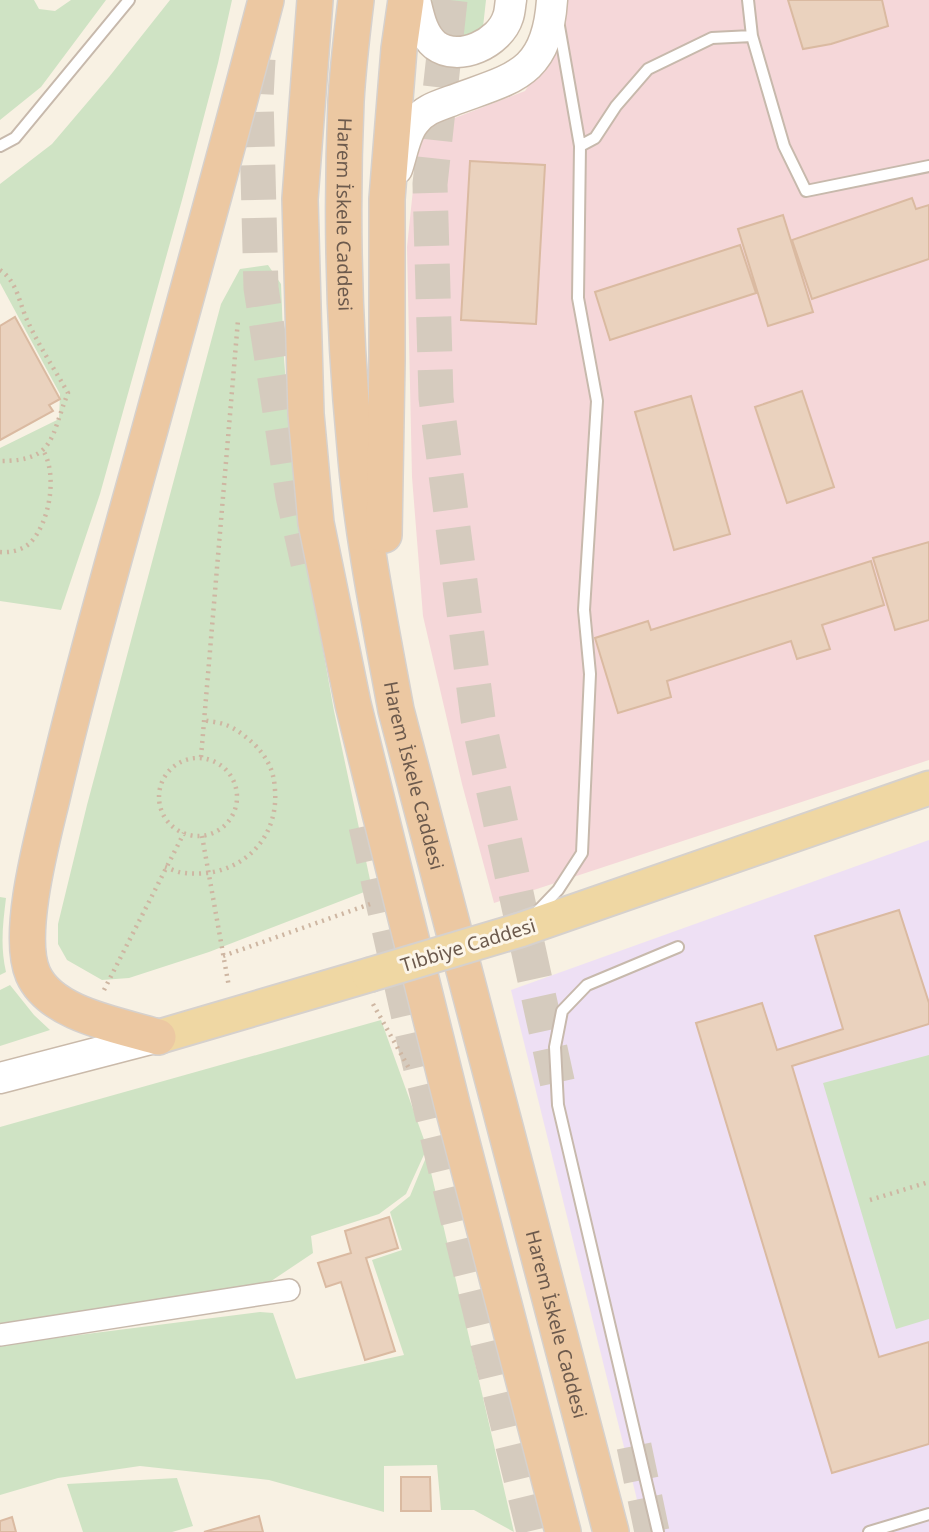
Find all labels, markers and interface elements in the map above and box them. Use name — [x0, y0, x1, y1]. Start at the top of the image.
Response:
street label: Harem İskele Caddesi — [331, 117, 359, 312]
street label: Harem İskele Caddesi — [378, 679, 450, 872]
street label: Tıbbiye Caddesi — [397, 912, 539, 978]
street label: Harem İskele Caddesi — [520, 1227, 594, 1421]

